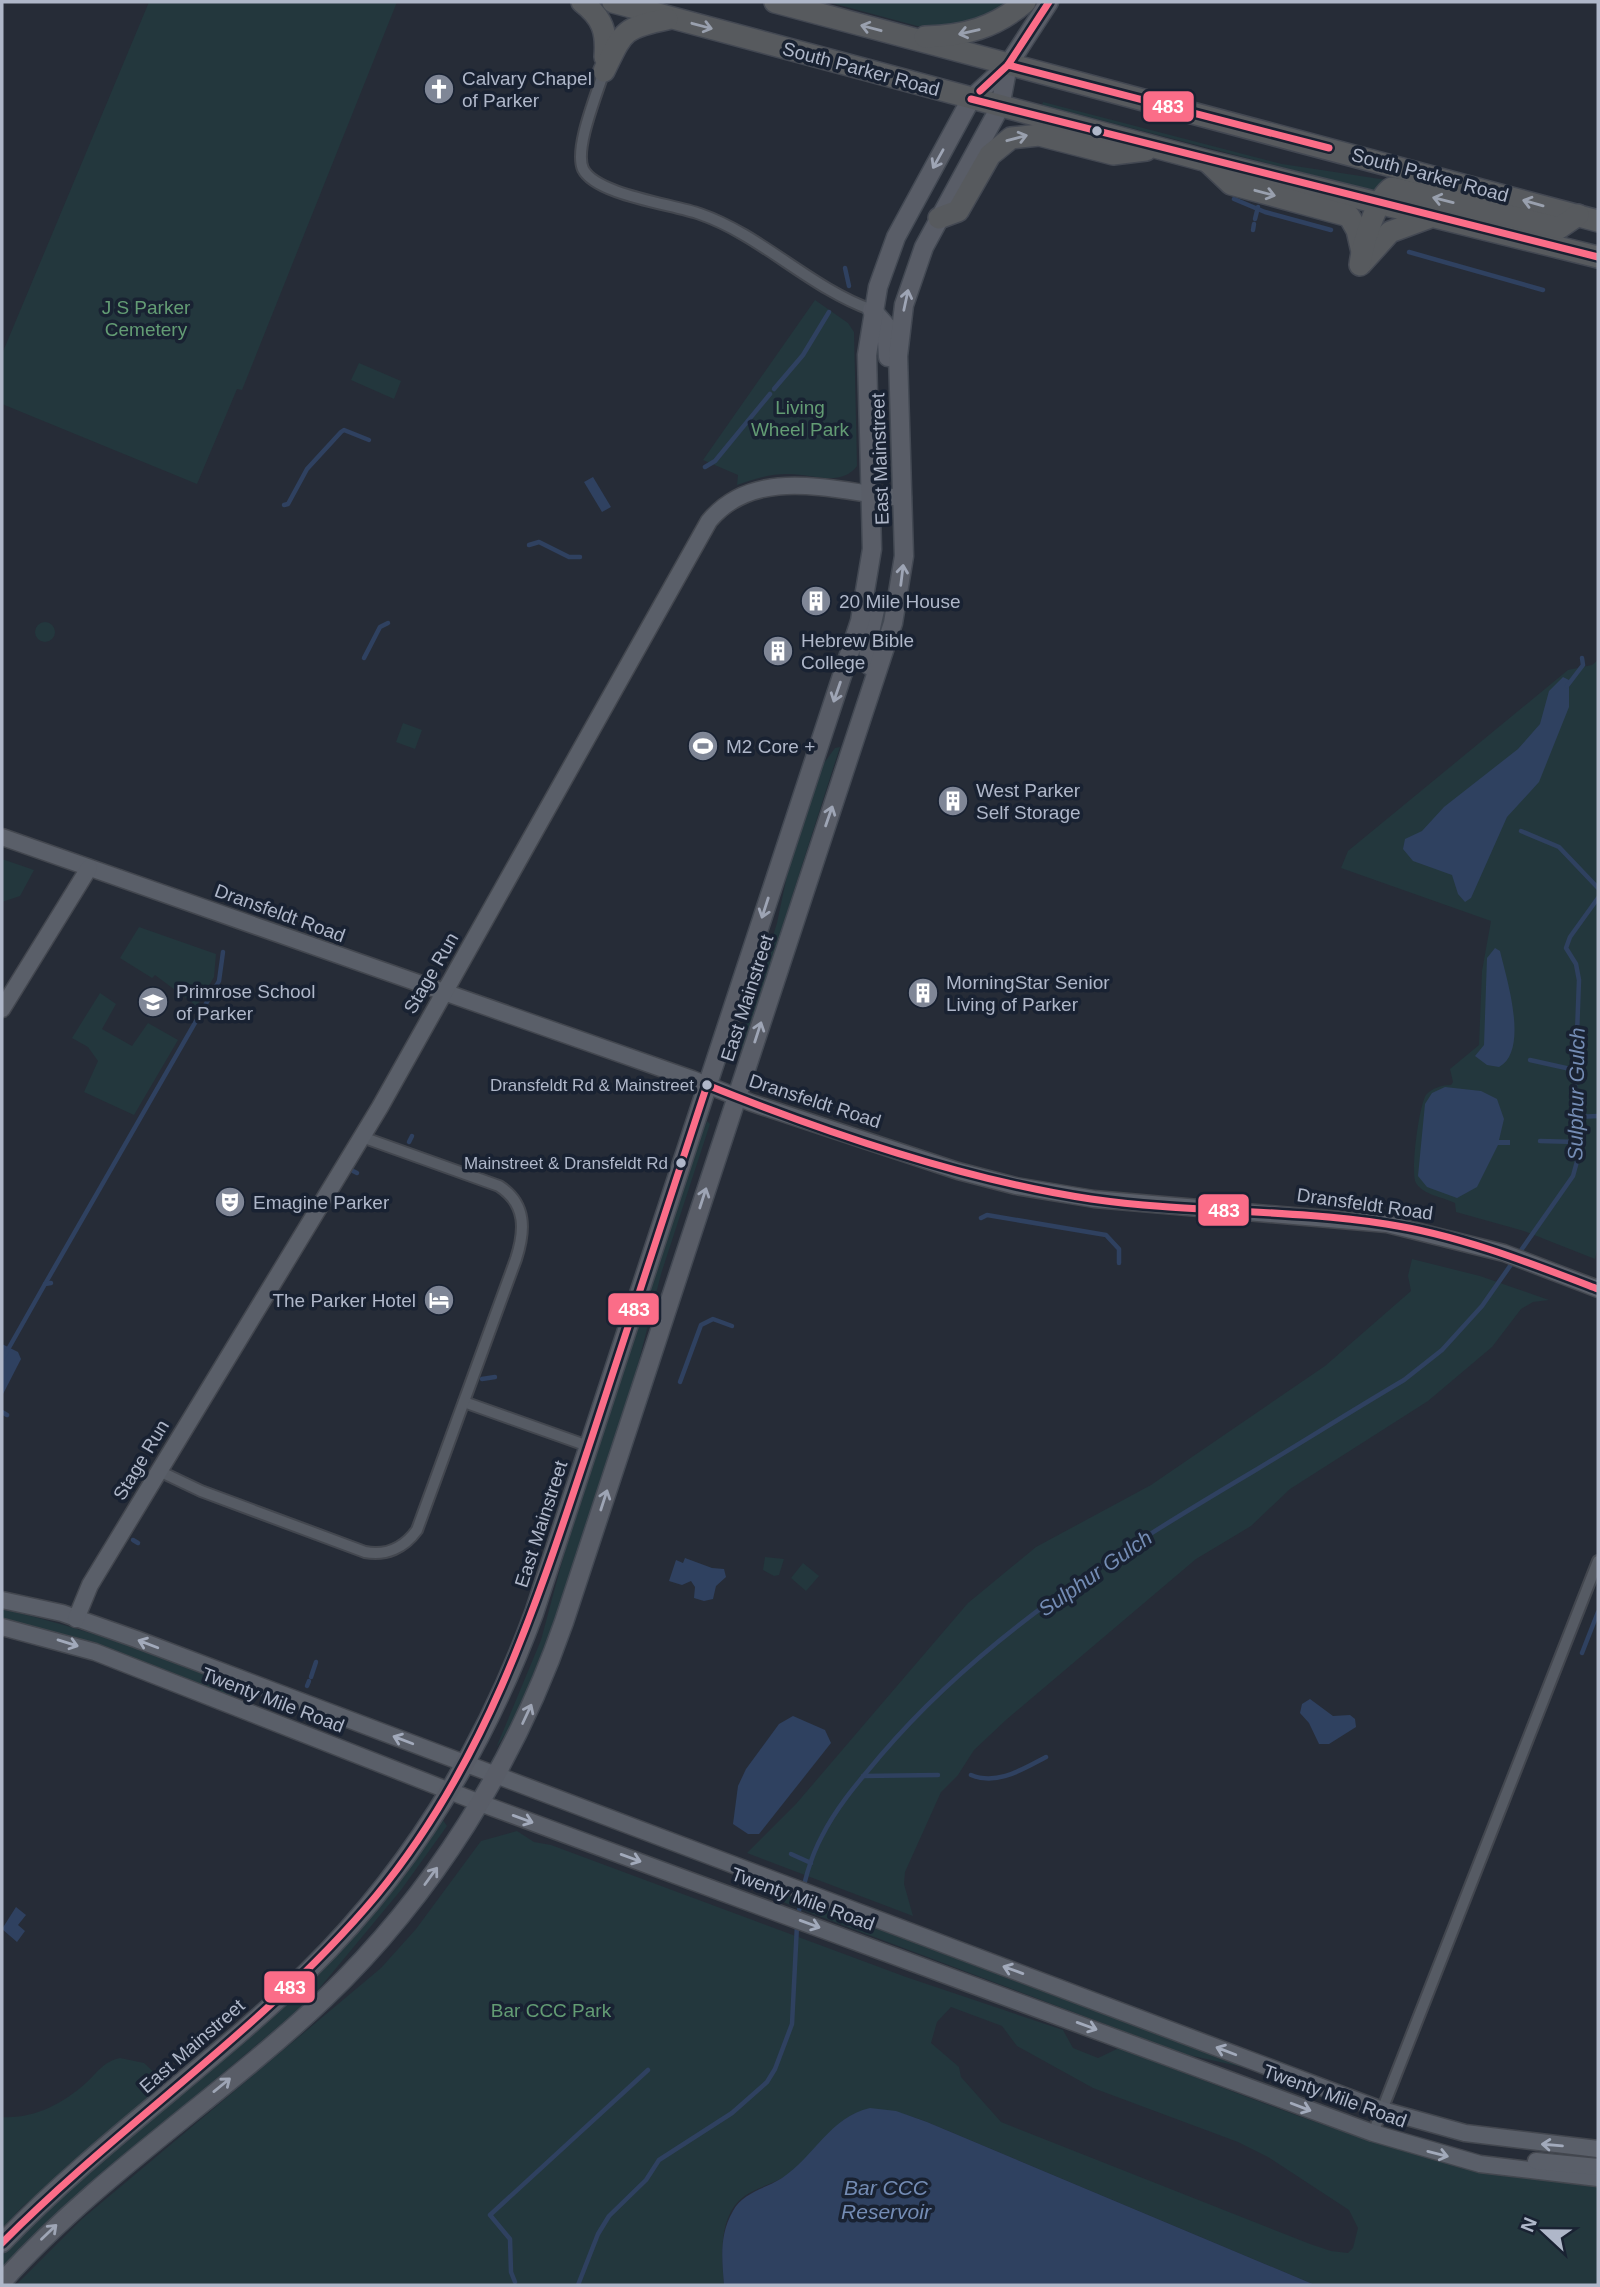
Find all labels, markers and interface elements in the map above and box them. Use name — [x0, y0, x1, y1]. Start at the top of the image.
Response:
one-way arrow — [690, 20, 713, 33]
one-way arrow — [860, 21, 883, 34]
one-way arrow — [958, 26, 981, 39]
street label: South Parker Road — [780, 38, 942, 100]
place label: Calvary Chapel of Parker — [462, 68, 592, 111]
church icon: Calvary Chapel of Parker — [422, 72, 456, 106]
line badge: 483 — [1142, 90, 1195, 123]
text: 483 — [1152, 96, 1184, 117]
unlabelled marker — [1090, 124, 1104, 138]
one-way arrow — [1005, 131, 1027, 144]
street label: South Parker Road — [1349, 144, 1511, 206]
one-way arrow — [931, 149, 945, 169]
one-way arrow — [1254, 187, 1276, 200]
one-way arrow — [1432, 193, 1455, 206]
one-way arrow — [1522, 196, 1544, 209]
one-way arrow — [899, 289, 913, 312]
park label: J S Parker Cemetery — [102, 297, 191, 340]
street label: East Mainstreet — [867, 392, 893, 525]
park label: Living Wheel Park — [751, 397, 850, 440]
one-way arrow — [895, 565, 908, 587]
building icon: 20 Mile House — [799, 584, 833, 618]
place label: 20 Mile House — [839, 591, 960, 612]
place label: Hebrew Bible College — [801, 630, 914, 673]
building icon: Hebrew Bible College — [761, 634, 795, 668]
one-way arrow — [830, 680, 842, 702]
sports icon: M2 Core + — [686, 729, 720, 763]
place label: M2 Core + — [726, 736, 815, 757]
place label: West Parker Self Storage — [976, 780, 1081, 823]
building icon: West Parker Self Storage — [936, 784, 970, 818]
one-way arrow — [824, 806, 836, 828]
street label: Dransfeldt Road — [212, 880, 348, 946]
one-way arrow — [758, 896, 770, 918]
street label: Stage Run — [399, 929, 463, 1017]
street label: East Mainstreet — [717, 931, 778, 1064]
place label: MorningStar Senior Living of Parker — [946, 972, 1110, 1015]
building icon: MorningStar Senior Living of Parker — [906, 976, 940, 1010]
place label: Primrose School of Parker — [176, 981, 315, 1024]
school or university icon: Primrose School of Parker — [136, 985, 170, 1019]
one-way arrow — [753, 1022, 765, 1044]
water label: Sulphur Gulch — [1563, 1027, 1589, 1161]
street label: Dransfeldt Road — [746, 1070, 884, 1132]
place label: Dransfeldt Rd & Mainstreet — [490, 1076, 694, 1095]
marker: Dransfeldt Rd & Mainstreet — [700, 1078, 714, 1092]
place label: Mainstreet & Dransfeldt Rd — [464, 1154, 668, 1173]
marker: Mainstreet & Dransfeldt Rd — [674, 1156, 688, 1170]
street label: Dransfeldt Road — [1296, 1184, 1434, 1224]
theatre icon: Emagine Parker — [213, 1185, 247, 1219]
one-way arrow — [698, 1187, 710, 1209]
place label: Emagine Parker — [253, 1192, 390, 1213]
line badge: 483 — [1197, 1193, 1250, 1227]
text: 483 — [1208, 1200, 1240, 1221]
hotel icon: The Parker Hotel — [422, 1283, 456, 1317]
place label: The Parker Hotel — [272, 1290, 416, 1311]
line badge: 483 — [607, 1292, 660, 1326]
text: 483 — [618, 1299, 650, 1320]
street label: Stage Run — [109, 1416, 173, 1504]
street label: East Mainstreet — [511, 1457, 572, 1590]
one-way arrow — [598, 1490, 611, 1512]
water label: Sulphur Gulch — [1034, 1525, 1156, 1621]
one-way arrow — [137, 1636, 159, 1649]
one-way arrow — [57, 1638, 79, 1651]
street label: Twenty Mile Road — [199, 1663, 347, 1737]
one-way arrow — [521, 1704, 534, 1725]
one-way arrow — [393, 1732, 415, 1745]
one-way arrow — [512, 1814, 534, 1826]
one-way arrow — [619, 1853, 641, 1865]
street label: Twenty Mile Road — [728, 1863, 878, 1935]
one-way arrow — [424, 1867, 439, 1886]
one-way arrow — [799, 1918, 821, 1931]
one-way arrow — [1003, 1963, 1025, 1976]
line badge: 483 — [263, 1970, 316, 2004]
text: 483 — [274, 1977, 306, 1998]
street label: East Mainstreet — [135, 1994, 249, 2097]
park label: Bar CCC Park — [491, 2000, 612, 2021]
one-way arrow — [1075, 2021, 1097, 2033]
one-way arrow — [1216, 2044, 1238, 2056]
street label: Twenty Mile Road — [1260, 2060, 1410, 2132]
one-way arrow — [213, 2077, 231, 2093]
one-way arrow — [1289, 2102, 1311, 2114]
one-way arrow — [1541, 2138, 1563, 2151]
one-way arrow — [1426, 2148, 1449, 2161]
water label: Bar CCC Reservoir — [841, 2176, 932, 2223]
north arrow — [1509, 2196, 1579, 2266]
text: N — [1516, 2215, 1541, 2235]
one-way arrow — [40, 2224, 57, 2241]

